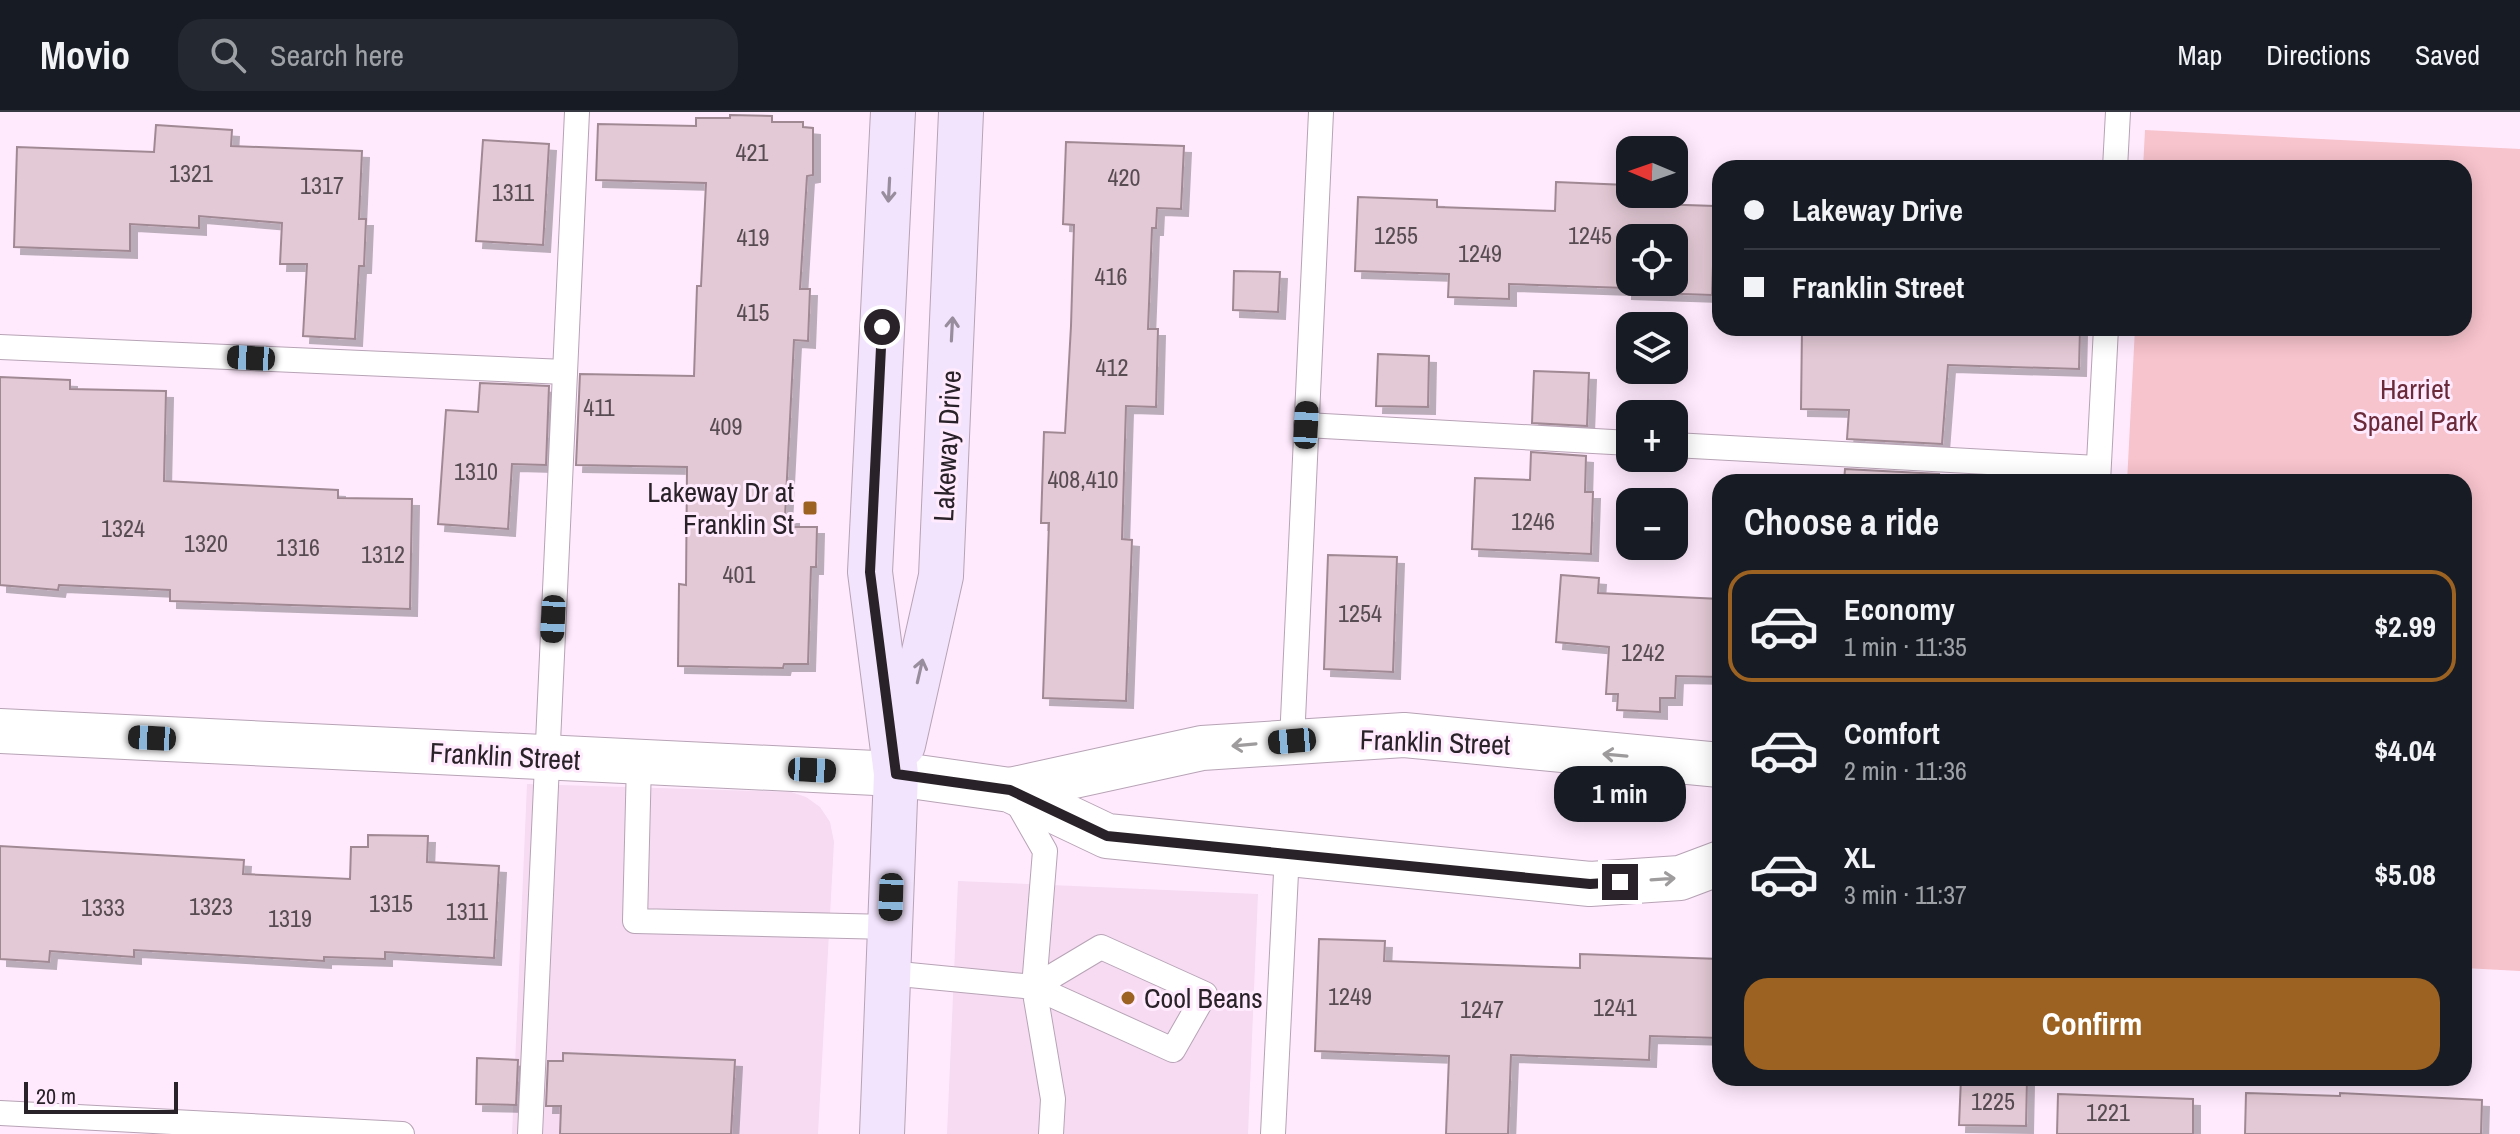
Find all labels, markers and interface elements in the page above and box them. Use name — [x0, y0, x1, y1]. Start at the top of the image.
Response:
search box — [178, 19, 738, 91]
text: Movio — [40, 30, 130, 81]
icon: search — [206, 33, 250, 77]
text: Search here — [270, 35, 404, 75]
text: Map — [2178, 36, 2222, 74]
text: Directions — [2266, 36, 2371, 74]
text: Saved — [2415, 36, 2480, 74]
house number: 421 — [736, 136, 768, 168]
north arrow — [1616, 136, 1688, 208]
map controls — [1616, 136, 1688, 560]
house number: 1321 — [169, 157, 213, 189]
house number: 420 — [1108, 161, 1140, 193]
house number: 1317 — [300, 169, 344, 201]
house number: 1311 — [492, 176, 534, 208]
one-way arrow — [882, 176, 897, 203]
text: Lakeway Drive — [1792, 190, 1963, 230]
house number: 1255 — [1374, 219, 1418, 251]
house number: 1245 — [1568, 219, 1612, 251]
house number: 419 — [737, 221, 769, 253]
button: locate — [1616, 224, 1688, 296]
house number: 1249 — [1458, 237, 1502, 269]
house number: 416 — [1095, 260, 1127, 292]
text: Franklin Street — [1792, 267, 1964, 307]
house number: 415 — [737, 296, 769, 328]
route start — [864, 309, 900, 345]
button: layers — [1616, 312, 1688, 384]
one-way arrow — [945, 317, 960, 343]
car — [226, 345, 276, 371]
house number: 412 — [1096, 351, 1128, 383]
street label: Lakeway Drive — [924, 369, 970, 523]
park label: Harriet Spanel Park — [2352, 370, 2478, 440]
house number: 411 — [583, 391, 615, 423]
car — [1293, 400, 1319, 450]
button: + — [1616, 400, 1688, 472]
house number: 409 — [710, 410, 742, 442]
house number: 1310 — [454, 455, 498, 487]
house number: 408,410 — [1047, 463, 1119, 495]
place label: Lakeway Dr at Franklin St — [647, 473, 794, 543]
button: − — [1616, 488, 1688, 560]
text: Choose a ride — [1744, 498, 1939, 546]
marker: Lakeway Dr at Franklin St — [801, 499, 819, 517]
house number: 1246 — [1511, 505, 1555, 537]
house number: 1324 — [101, 512, 145, 544]
house number: 1320 — [184, 527, 228, 559]
house number: 1316 — [276, 531, 320, 563]
house number: 1312 — [361, 538, 405, 570]
house number: 401 — [723, 558, 755, 590]
text: Economy — [1844, 589, 1955, 629]
icon: car — [1748, 590, 1820, 662]
car — [540, 594, 566, 644]
house number: 1254 — [1338, 597, 1382, 629]
text: $2.99 — [2374, 606, 2436, 646]
text: 1 min · 11:35 — [1844, 629, 1967, 664]
house number: 1242 — [1621, 636, 1665, 668]
one-way arrow — [913, 659, 928, 684]
text: Comfort — [1844, 713, 1940, 753]
icon: car — [1748, 714, 1820, 786]
street label: Franklin Street — [1359, 720, 1511, 764]
car — [127, 725, 177, 751]
car — [1267, 727, 1317, 755]
text: $4.04 — [2374, 730, 2436, 770]
street label: Franklin Street — [429, 733, 581, 779]
one-way arrow — [1231, 738, 1258, 753]
one-way arrow — [1602, 747, 1628, 762]
text: 2 min · 11:36 — [1844, 753, 1967, 788]
car — [787, 757, 837, 783]
callout: 1 min — [1554, 766, 1686, 822]
text: 1 min — [1592, 776, 1648, 811]
text: XL — [1844, 837, 1875, 877]
icon: car — [1748, 838, 1820, 910]
text: $5.08 — [2374, 854, 2436, 894]
route end — [1602, 864, 1638, 900]
one-way arrow — [1649, 871, 1676, 886]
car — [878, 873, 904, 921]
text: 3 min · 11:37 — [1844, 877, 1967, 912]
house number: 1315 — [369, 887, 413, 919]
house number: 1323 — [189, 890, 233, 922]
house number: 1333 — [81, 891, 125, 923]
house number: 1311 — [446, 895, 488, 927]
house number: 1319 — [268, 902, 312, 934]
button: Confirm — [1744, 978, 2440, 1070]
place label: Cool Beans — [1144, 979, 1263, 1017]
house number: 1249 — [1328, 980, 1372, 1012]
marker: Cool Beans — [1119, 989, 1137, 1007]
house number: 1241 — [1593, 991, 1637, 1023]
house number: 1247 — [1460, 993, 1504, 1025]
scale bar — [24, 1078, 178, 1114]
text: 20 m — [36, 1081, 76, 1111]
house number: 1225 — [1971, 1085, 2015, 1117]
house number: 1221 — [2086, 1096, 2130, 1128]

